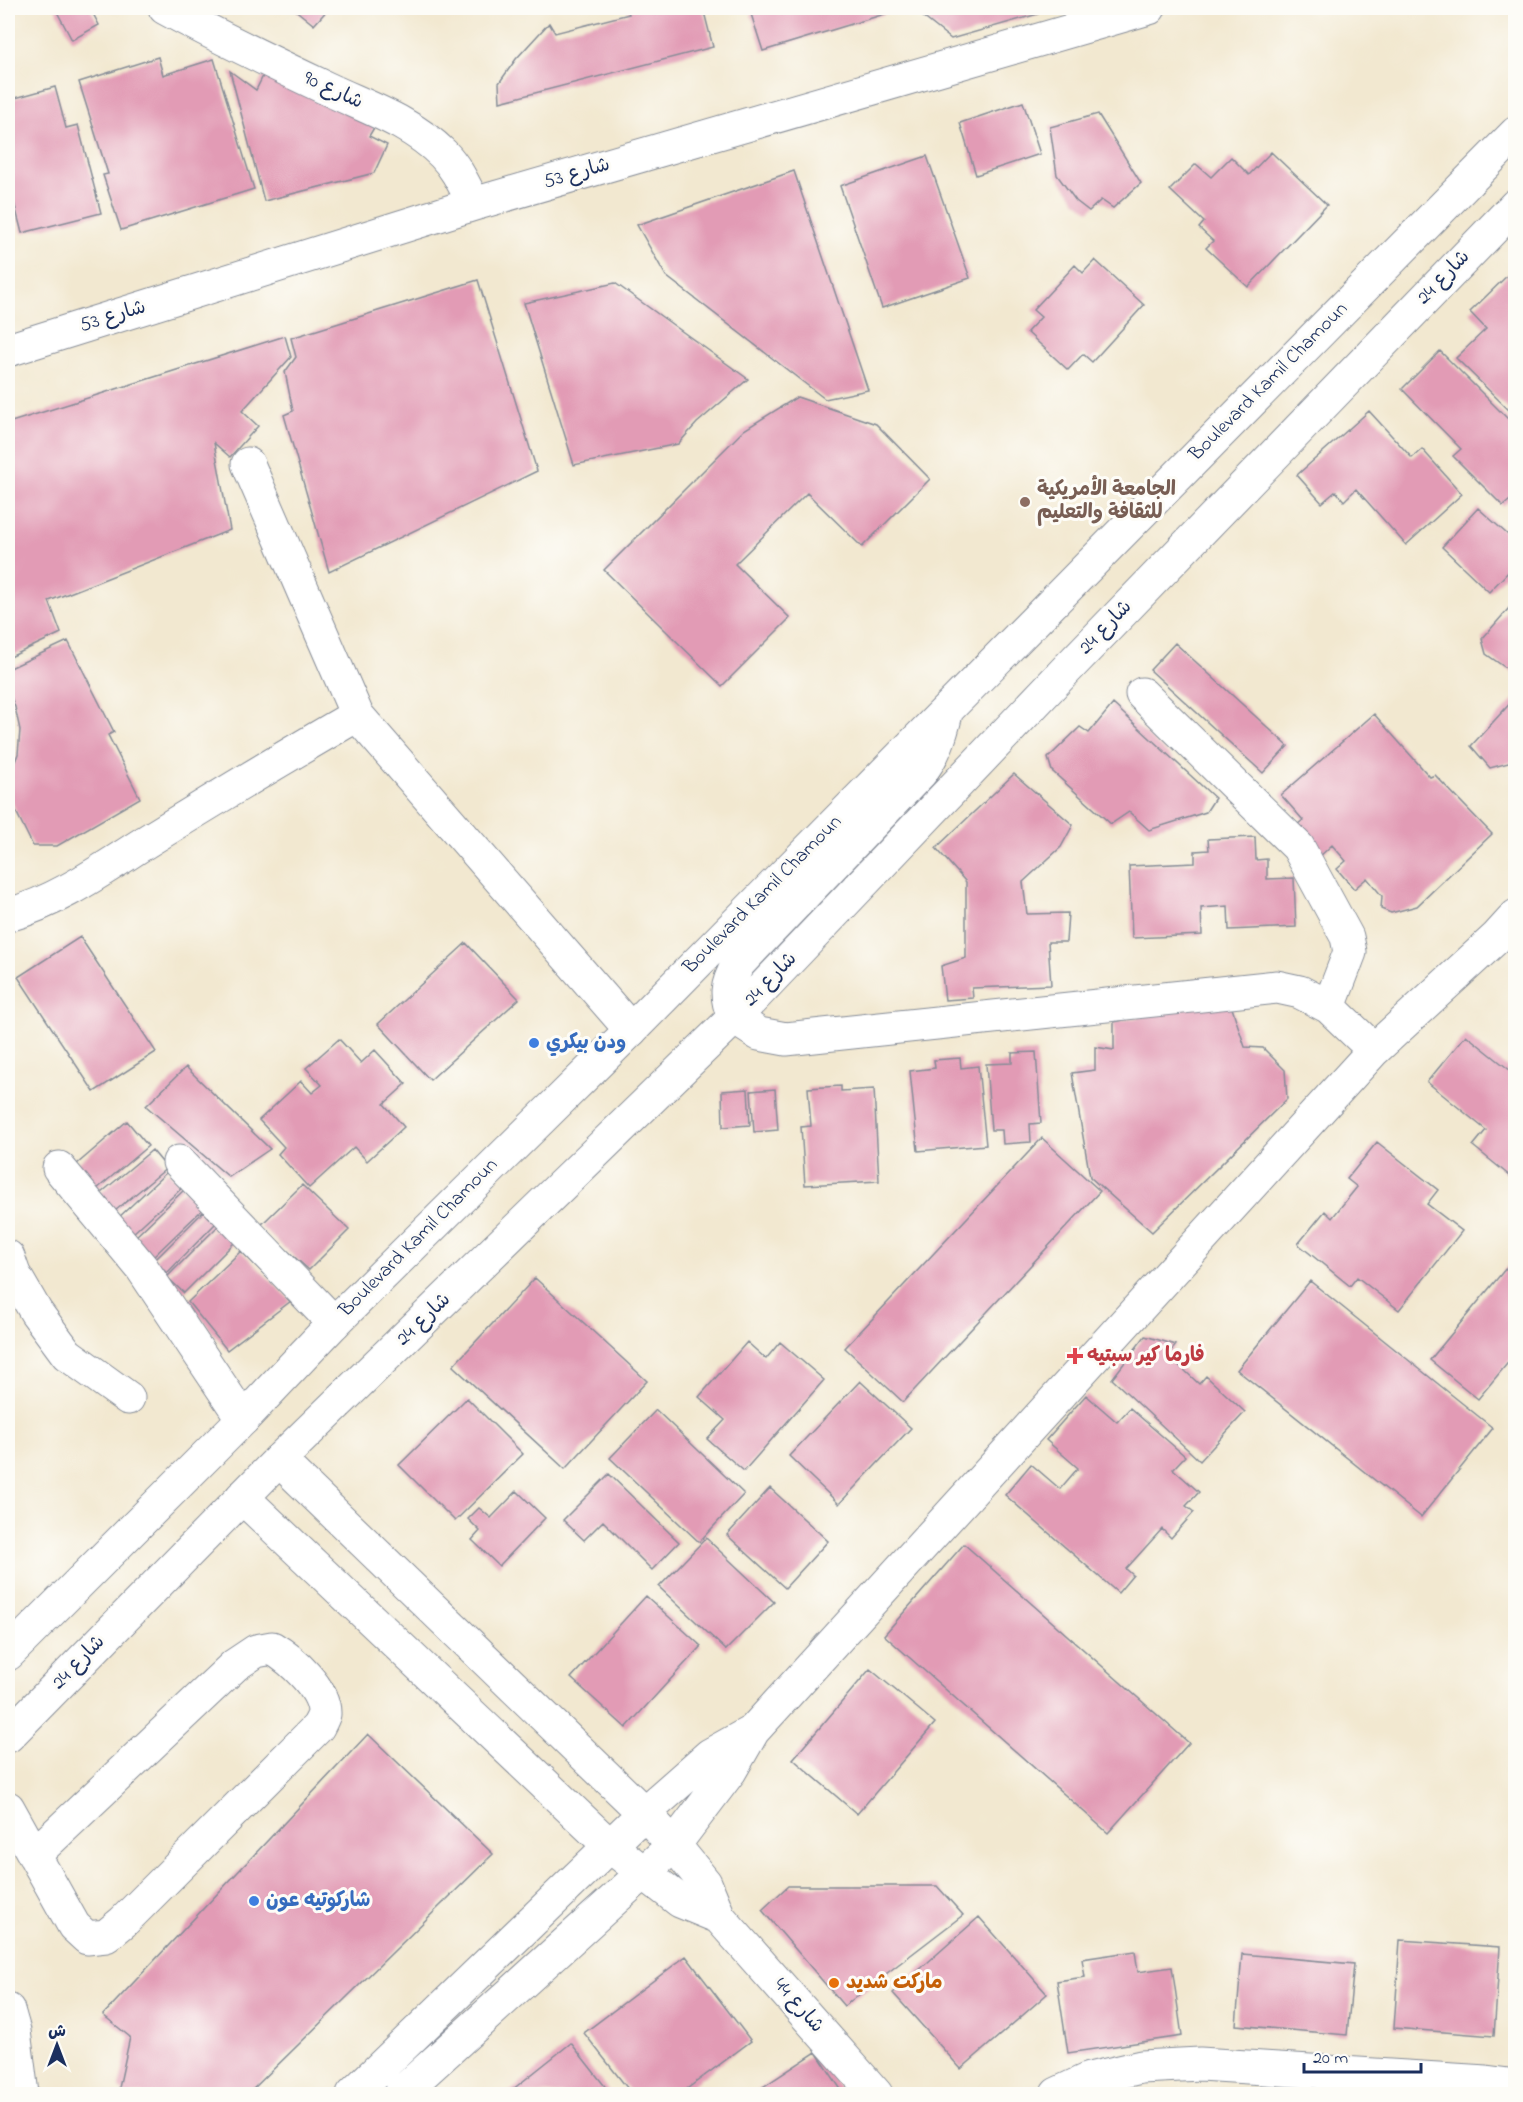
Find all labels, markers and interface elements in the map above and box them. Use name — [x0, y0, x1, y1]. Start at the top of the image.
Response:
street label: شارع 90 — [298, 65, 368, 117]
street label: شارع 53 — [540, 151, 614, 197]
street label: شارع 24 — [1410, 244, 1478, 312]
street label: شارع 53 — [76, 293, 150, 341]
street label: Boulevard Kamil Chamoun — [1182, 296, 1355, 469]
place label: الجامعة الأمريكية للثقافة والتعليم — [1037, 475, 1176, 528]
marker: الجامعة الأمريكية للثقافة والتعليم — [1018, 495, 1032, 509]
street label: شارع 24 — [1072, 594, 1140, 662]
street label: Boulevard Kamil Chamoun — [676, 809, 849, 982]
street label: شارع 24 — [737, 946, 805, 1014]
place label: ودن بيكري — [546, 1029, 626, 1058]
marker: ودن بيكري — [527, 1036, 541, 1050]
street label: Boulevard Kamil Chamoun — [332, 1152, 505, 1325]
street label: شارع 24 — [390, 1286, 458, 1354]
place label: فارما كير سبتيه — [1087, 1342, 1205, 1371]
marker: فارما كير سبتيه — [1068, 1349, 1082, 1363]
street label: شارع 24 — [45, 1629, 113, 1697]
place label: شاركوتيه عون — [266, 1887, 370, 1916]
marker: شاركوتيه عون — [247, 1894, 261, 1908]
place label: ماركت شديد — [846, 1969, 943, 1998]
street label: شارع 44 — [766, 1972, 830, 2040]
marker: ماركت شديد — [827, 1976, 841, 1990]
north arrow — [27, 2015, 87, 2075]
text: ش — [48, 2020, 66, 2044]
scale bar — [1304, 2036, 1421, 2074]
text: 20 m — [1313, 2046, 1348, 2072]

